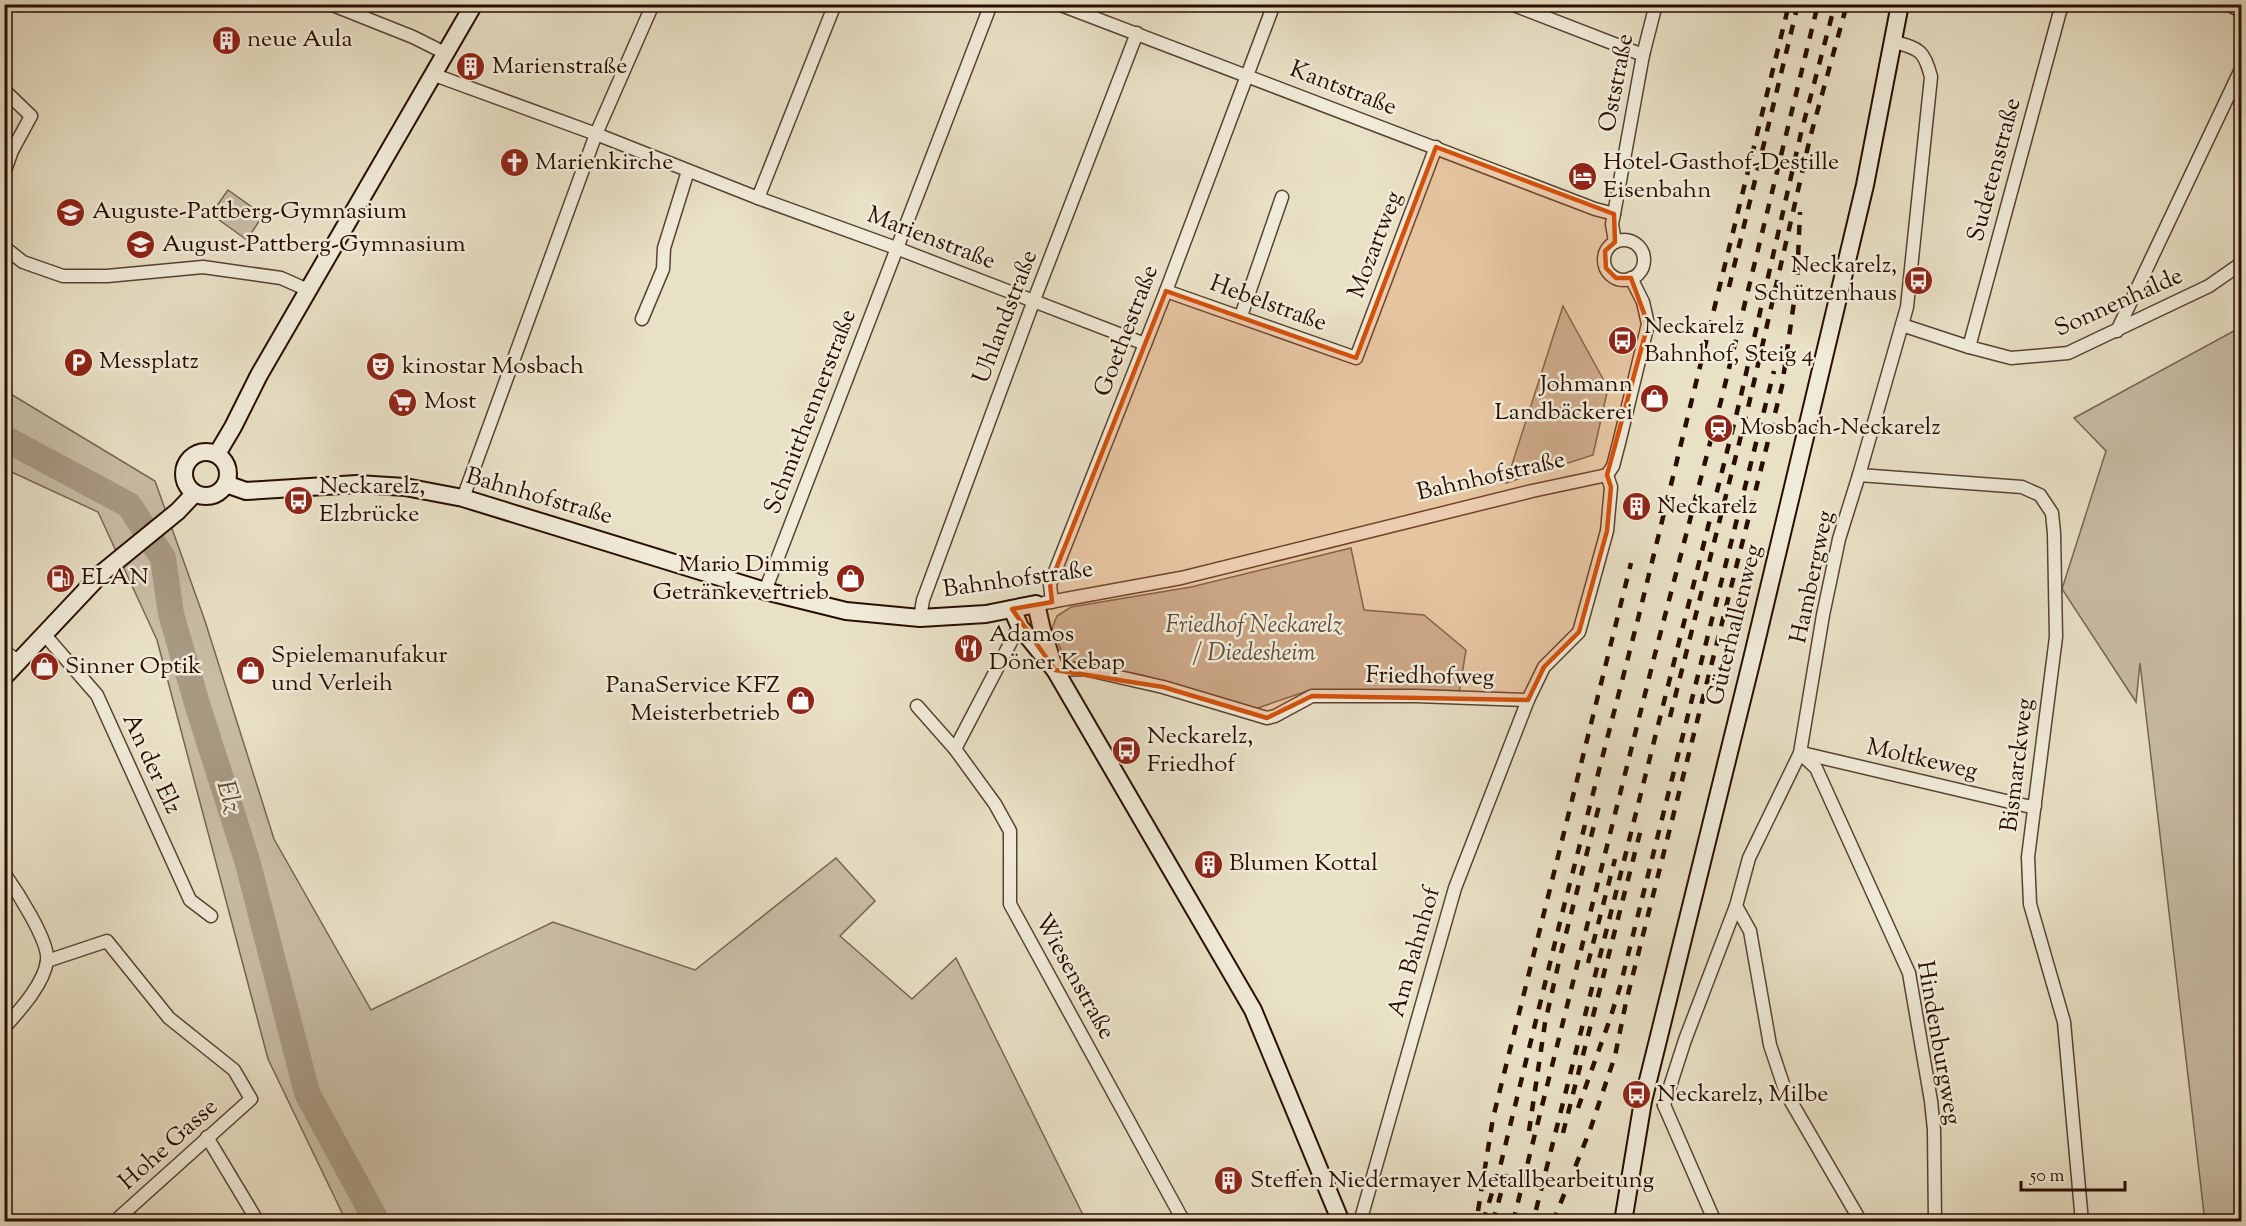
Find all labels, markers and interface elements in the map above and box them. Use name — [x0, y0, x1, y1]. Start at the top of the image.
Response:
place label: neue Aula — [247, 23, 353, 57]
building icon: neue Aula — [210, 24, 242, 56]
street label: Oststraße — [1591, 31, 1643, 135]
place label: Marienstraße — [492, 50, 627, 84]
building icon: Marienstraße — [455, 51, 487, 83]
street label: Kantstraße — [1285, 53, 1401, 125]
street label: Sudetenstraße — [1959, 94, 2031, 246]
place label: Marienkirche — [535, 146, 673, 180]
place label: Hotel-Gasthof-Destille Eisenbahn — [1603, 146, 1839, 208]
church icon: Marienkirche — [498, 147, 530, 179]
hotel icon: Hotel-Gasthof-Destille Eisenbahn — [1566, 161, 1598, 193]
street label: Mozartweg — [1340, 186, 1412, 303]
place label: Auguste-Pattberg-Gymnasium — [92, 195, 407, 229]
school or university icon: Auguste-Pattberg-Gymnasium — [55, 196, 87, 228]
street label: Marienstraße — [862, 199, 1000, 279]
place label: August-Pattberg-Gymnasium — [162, 228, 466, 262]
school or university icon: August-Pattberg-Gymnasium — [125, 229, 157, 261]
street label: Uhlandstraße — [965, 245, 1047, 389]
place label: Neckarelz, Schützenhaus — [1754, 249, 1897, 311]
street label: Goethestraße — [1086, 260, 1168, 402]
street label: Sonnenhalde — [2049, 260, 2189, 346]
bus stop icon: Neckarelz, Schützenhaus — [1902, 264, 1934, 296]
street label: Hebelstraße — [1205, 267, 1331, 341]
street label: Schmitthennerstraße — [756, 305, 866, 519]
place label: Neckarelz Bahnhof, Steig 4 — [1644, 310, 1814, 372]
bus stop icon: Neckarelz Bahnhof, Steig 4 — [1607, 325, 1639, 357]
place label: Messplatz — [99, 345, 199, 379]
parking icon: Messplatz — [62, 346, 94, 378]
place label: kinostar Mosbach — [402, 350, 584, 384]
theatre icon: kinostar Mosbach — [365, 351, 397, 383]
place label: Johmann Landbäckerei — [1494, 368, 1633, 430]
shop icon: Johmann Landbäckerei — [1638, 383, 1670, 415]
place label: Most — [424, 385, 476, 419]
supermarket icon: Most — [387, 386, 419, 418]
place label: Mosbach-Neckarelz — [1740, 411, 1941, 445]
station icon: Mosbach-Neckarelz — [1703, 412, 1735, 444]
street label: Bahnhofstraße — [1413, 443, 1569, 511]
street label: Bahnhofstraße — [462, 460, 616, 534]
place label: Neckarelz, Elzbrücke — [319, 470, 425, 532]
bus stop icon: Neckarelz, Elzbrücke — [282, 485, 314, 517]
place label: Neckarelz — [1657, 490, 1757, 524]
building icon: Neckarelz — [1620, 491, 1652, 523]
street label: Hambergweg — [1782, 507, 1844, 646]
street label: Güterhallenweg — [1699, 541, 1772, 709]
place label: Mario Dimmig Getränkevertrieb — [652, 548, 829, 610]
street label: Bahnhofstraße — [941, 553, 1095, 607]
place label: ELAN — [81, 561, 149, 595]
fuel station icon: ELAN — [44, 562, 76, 594]
shop icon: Mario Dimmig Getränkevertrieb — [834, 563, 866, 595]
park label: Friedhof Neckarelz / Diedesheim — [1165, 609, 1343, 671]
place label: Adamos Döner Kebap — [989, 618, 1125, 680]
restaurant icon: Adamos Döner Kebap — [952, 633, 984, 665]
place label: Spielemanufakur und Verleih — [271, 639, 448, 701]
place label: Sinner Optik — [65, 650, 201, 684]
shop icon: Sinner Optik — [28, 651, 60, 683]
shop icon: Spielemanufakur und Verleih — [234, 654, 266, 686]
street label: Friedhofweg — [1365, 659, 1495, 695]
place label: PanaService KFZ Meisterbetrieb — [606, 669, 780, 731]
shop icon: PanaService KFZ Meisterbetrieb — [785, 684, 817, 716]
street label: Bismarckweg — [1993, 696, 2043, 834]
street label: An der Elz — [113, 708, 189, 820]
place label: Neckarelz, Friedhof — [1147, 720, 1253, 782]
street label: Moltkeweg — [1863, 731, 1981, 789]
bus stop icon: Neckarelz, Friedhof — [1110, 735, 1142, 767]
water label: Elz — [205, 776, 251, 819]
place label: Blumen Kottal — [1229, 847, 1378, 881]
building icon: Blumen Kottal — [1192, 848, 1224, 880]
street label: Am Bahnhof — [1380, 881, 1450, 1021]
street label: Wiesenstraße — [1025, 908, 1123, 1046]
street label: Hindenburgweg — [1907, 958, 1969, 1128]
place label: Neckarelz, Milbe — [1657, 1078, 1829, 1112]
bus stop icon: Neckarelz, Milbe — [1620, 1079, 1652, 1111]
street label: Hohe Gasse — [112, 1091, 226, 1199]
scale bar — [2021, 1154, 2124, 1192]
place label: Steffen Niedermayer Metallbearbeitung — [1250, 1164, 1654, 1198]
text: 50 m — [2029, 1164, 2065, 1190]
building icon: Steffen Niedermayer Metallbearbeitung — [1213, 1165, 1245, 1197]

